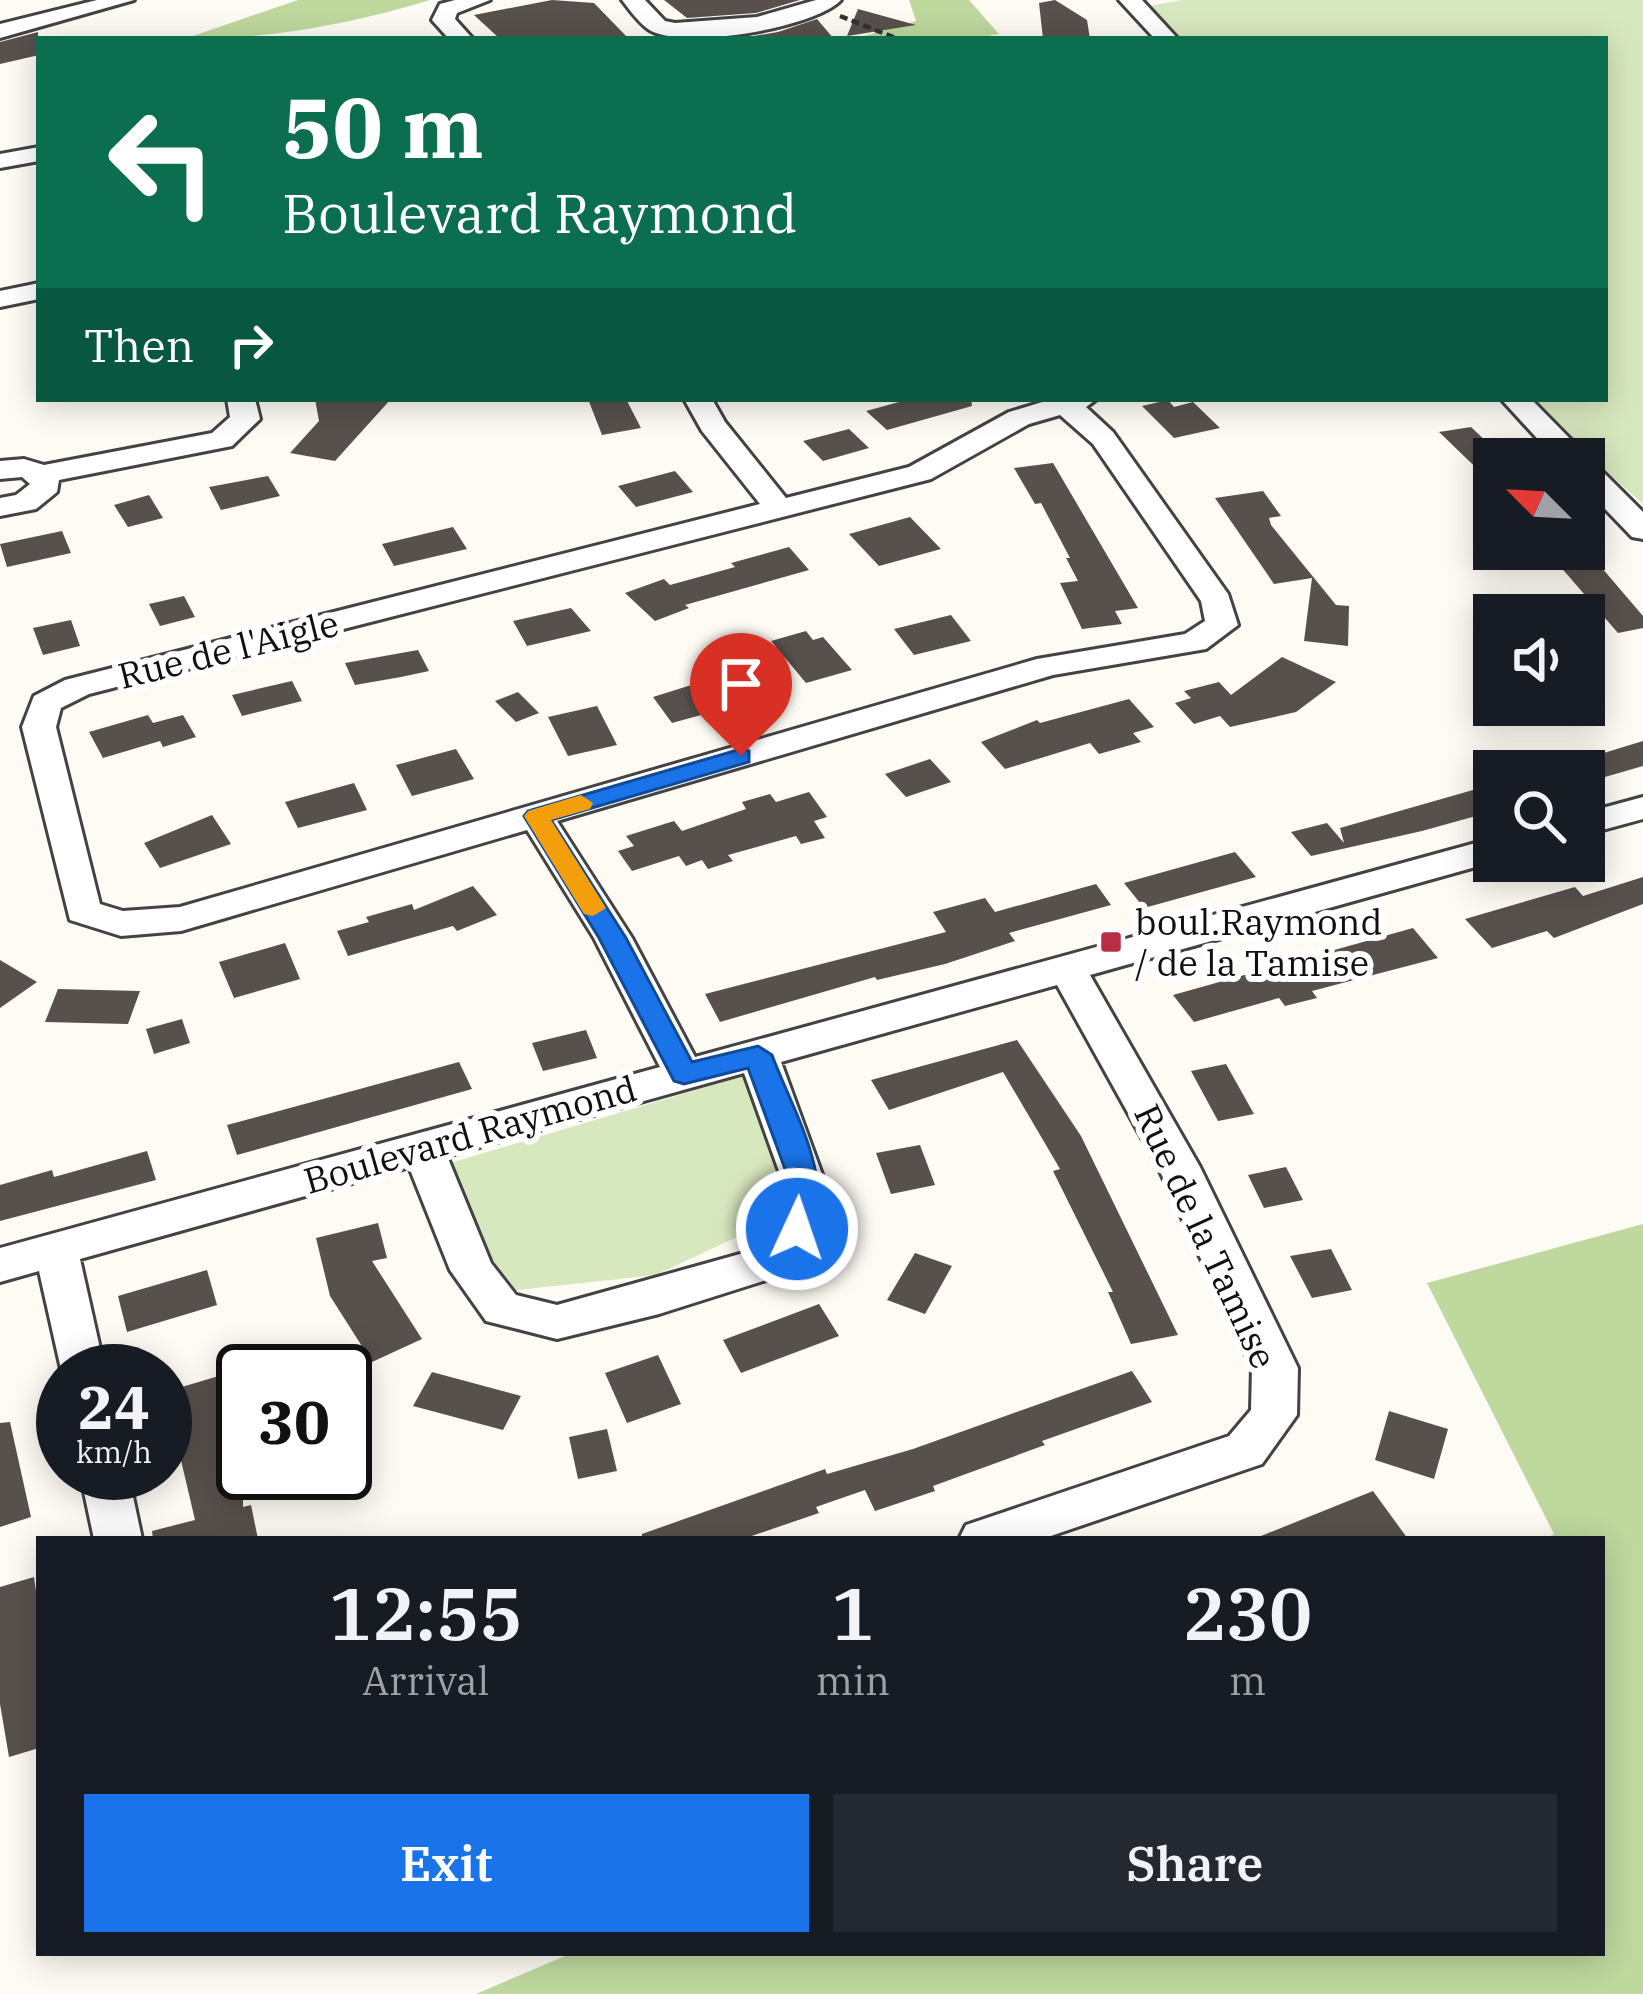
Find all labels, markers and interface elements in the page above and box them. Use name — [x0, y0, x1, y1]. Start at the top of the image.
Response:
text: 50 m — [282, 72, 484, 181]
icon: left — [84, 84, 240, 240]
text: Boulevard Raymond — [282, 178, 797, 248]
icon: right — [218, 312, 284, 378]
text: Then — [84, 316, 194, 374]
north arrow — [1473, 438, 1605, 570]
map controls — [1473, 438, 1605, 882]
button: sound — [1473, 594, 1605, 726]
street label: Rue de l'Aigle — [113, 599, 343, 699]
pin — [690, 633, 792, 756]
icon: arrive — [708, 651, 774, 717]
button: search — [1473, 750, 1605, 882]
place label: boul.Raymond / de la Tamise — [1135, 898, 1383, 986]
marker: boul.Raymond / de la Tamise — [1098, 929, 1124, 955]
street label: Boulevard Raymond — [298, 1064, 642, 1204]
street label: Rue de la Tamise — [1124, 1096, 1288, 1376]
position arrow — [734, 1166, 860, 1292]
speed limit sign: 30 — [216, 1344, 372, 1500]
text: 24 — [78, 1367, 150, 1446]
text: km/h — [76, 1432, 152, 1471]
text: 12:55 — [329, 1566, 523, 1660]
text: 1 — [831, 1566, 874, 1660]
text: 230 — [1183, 1566, 1312, 1660]
text: Arrival — [362, 1655, 489, 1706]
text: min — [816, 1655, 890, 1706]
text: m — [1229, 1655, 1266, 1706]
button: Exit — [84, 1794, 809, 1932]
button: Share — [833, 1794, 1557, 1932]

